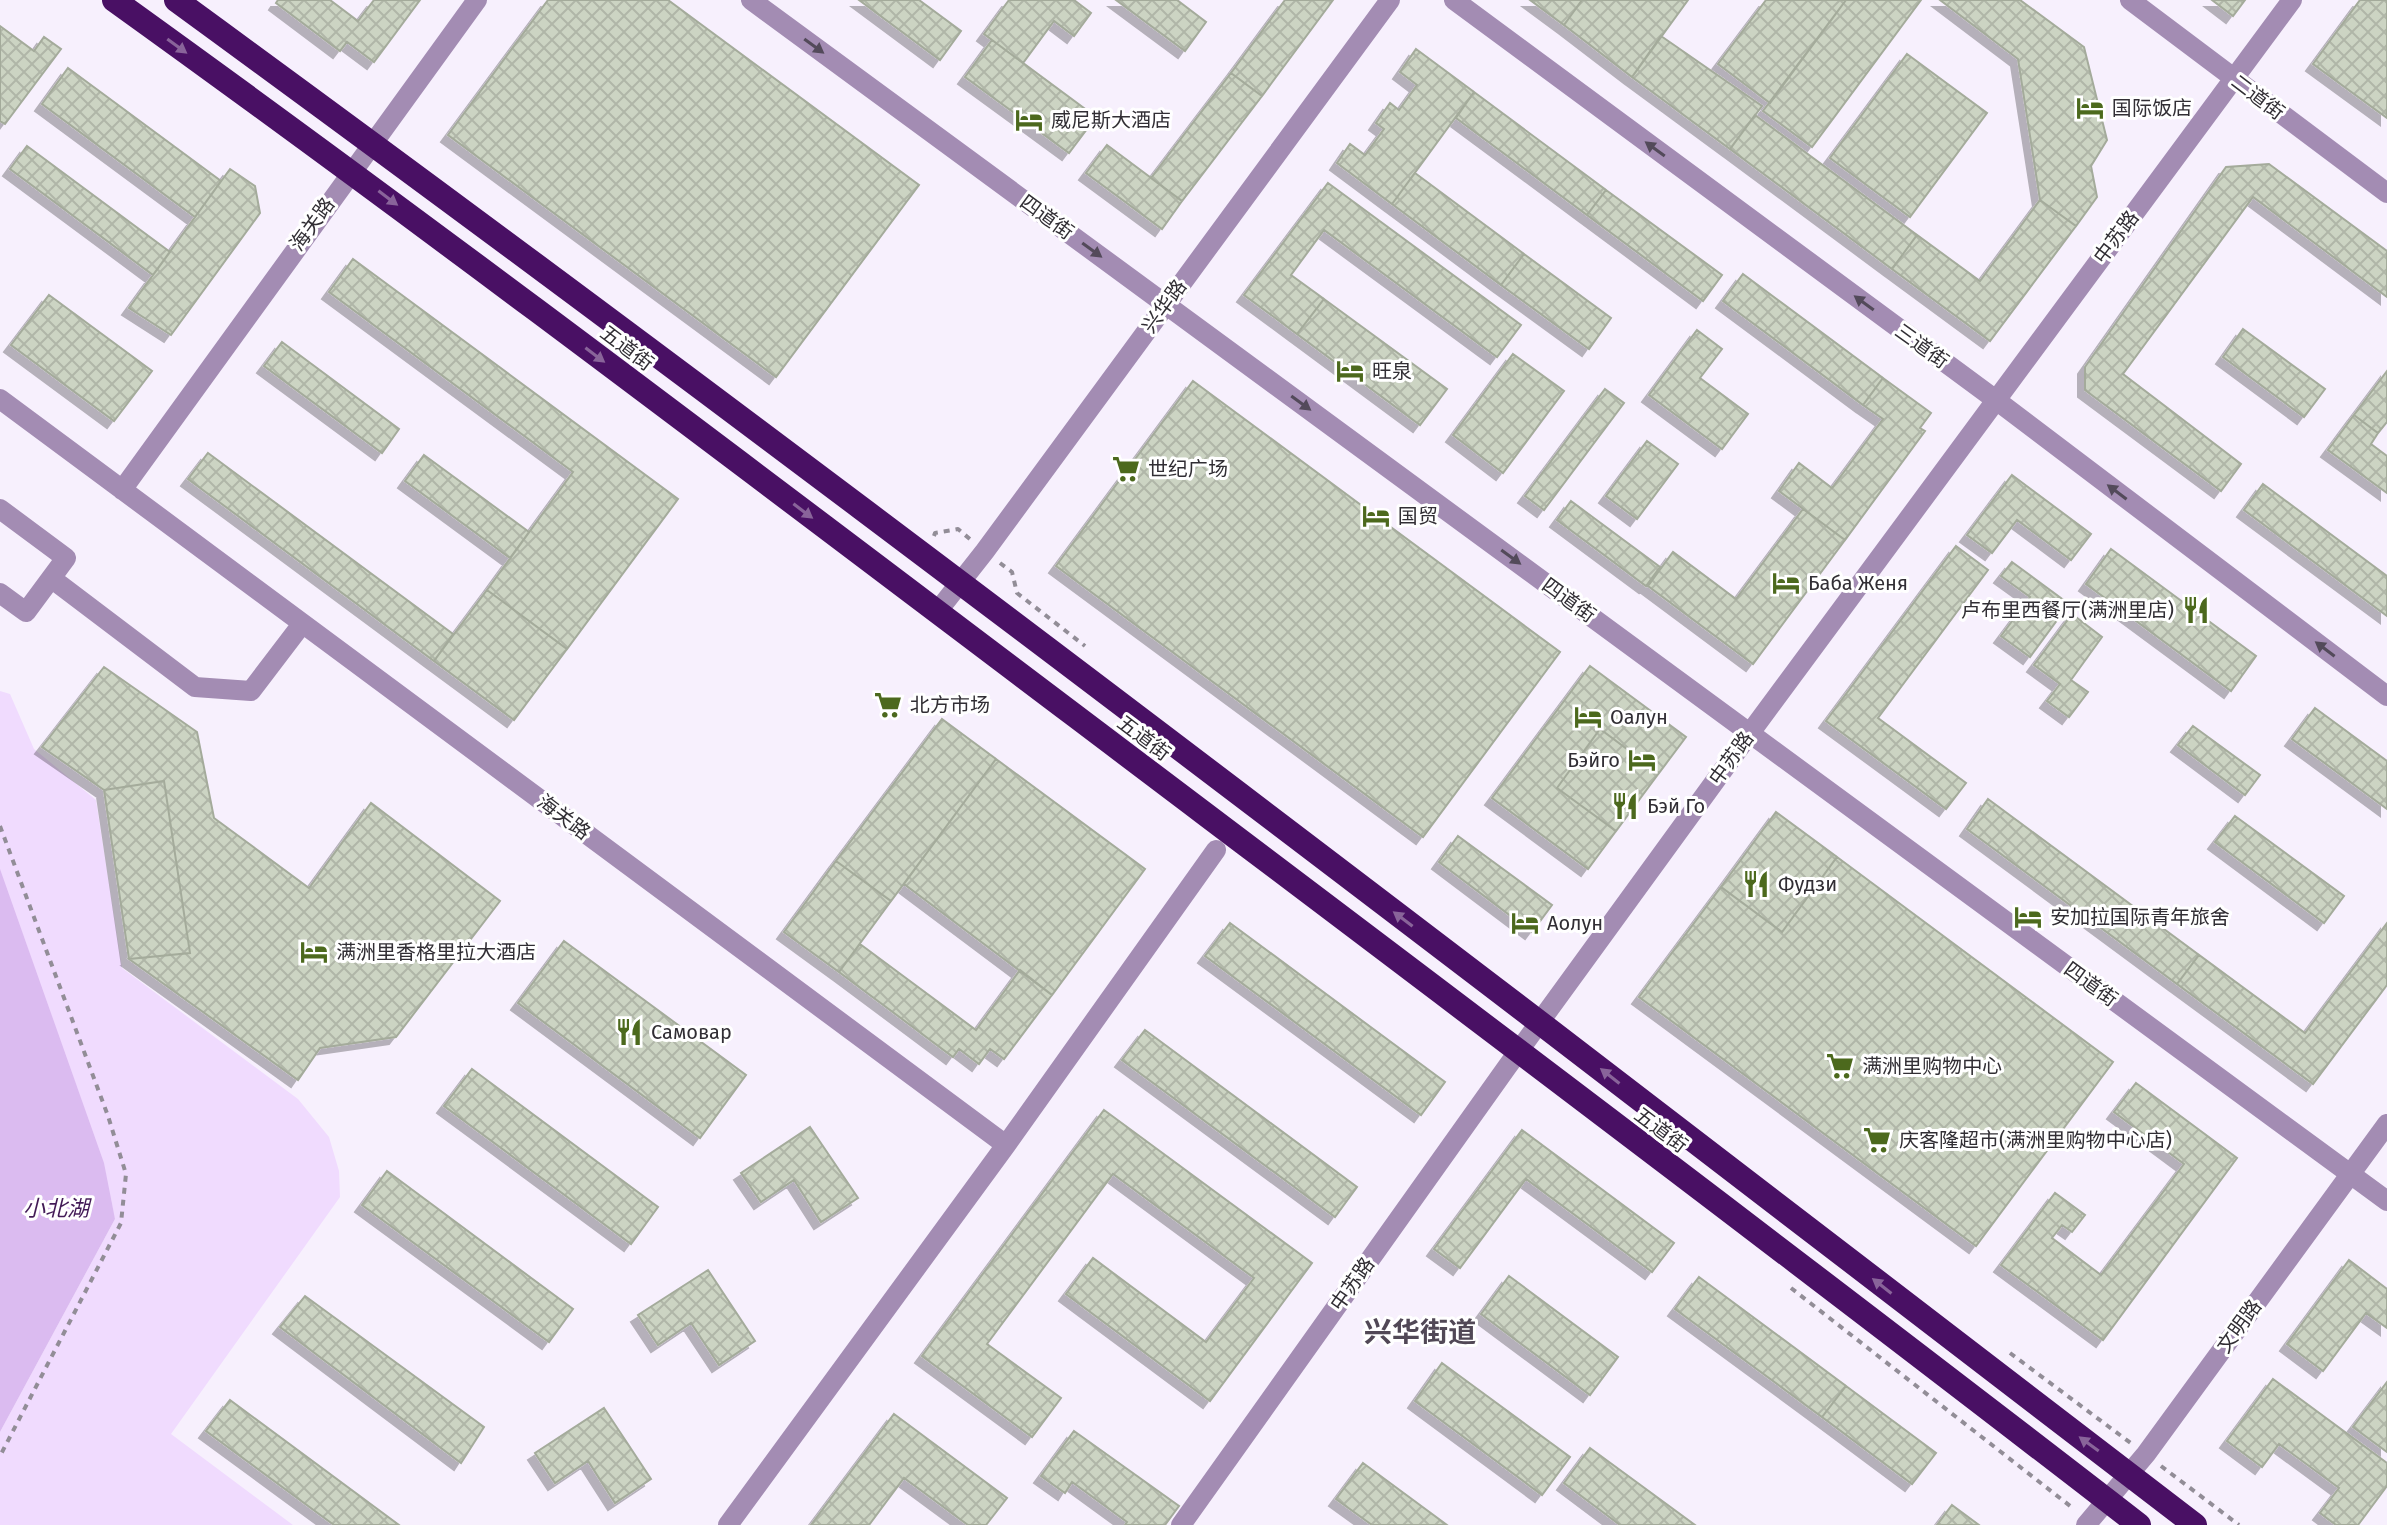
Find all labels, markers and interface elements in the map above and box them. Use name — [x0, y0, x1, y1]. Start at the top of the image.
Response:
one-way arrow — [167, 37, 188, 53]
one-way arrow — [803, 38, 825, 54]
street label: 二道街 — [2227, 69, 2289, 125]
hotel icon: 国际饭店 — [2075, 93, 2105, 123]
place label: 国际饭店 — [2112, 96, 2192, 120]
hotel icon: 威尼斯大酒店 — [1014, 105, 1044, 135]
place label: 威尼斯大酒店 — [1051, 108, 1171, 132]
one-way arrow — [1645, 141, 1665, 157]
one-way arrow — [377, 190, 398, 206]
street label: 四道街 — [1016, 190, 1078, 244]
street label: 海关路 — [285, 193, 339, 255]
street label: 中苏路 — [2088, 206, 2144, 268]
one-way arrow — [1081, 241, 1102, 257]
street label: 兴华路 — [1137, 275, 1191, 337]
one-way arrow — [1854, 296, 1874, 312]
street label: 三道街 — [1891, 319, 1953, 373]
street label: 五道街 — [596, 320, 658, 376]
one-way arrow — [585, 346, 606, 362]
hotel icon: 旺泉 — [1335, 356, 1365, 386]
place label: 旺泉 — [1372, 359, 1412, 383]
one-way arrow — [1291, 395, 1312, 411]
supermarket icon: 世纪广场 — [1111, 454, 1141, 484]
place label: 世纪广场 — [1148, 457, 1228, 481]
one-way arrow — [2107, 485, 2127, 501]
hotel icon: 国贸 — [1361, 501, 1391, 531]
one-way arrow — [792, 503, 814, 519]
place label: 国贸 — [1398, 504, 1438, 528]
one-way arrow — [1501, 549, 1521, 565]
hotel icon: Баба Женя — [1771, 568, 1801, 598]
place label: Баба Женя — [1808, 571, 1908, 595]
street label: 四道街 — [1538, 573, 1600, 627]
restaurant icon: 卢布里西餐厅(满洲里店) — [2181, 595, 2211, 625]
place label: 卢布里西餐厅(满洲里店) — [1961, 598, 2174, 622]
one-way arrow — [2314, 641, 2336, 657]
supermarket icon: 北方市场 — [873, 690, 903, 720]
place label: 北方市场 — [910, 693, 990, 717]
hotel icon: Оалун — [1573, 702, 1603, 732]
place label: Оалун — [1610, 705, 1668, 729]
street label: 五道街 — [1113, 710, 1175, 766]
street label: 中苏路 — [1704, 727, 1758, 789]
hotel icon: Бэйго — [1627, 745, 1657, 775]
place label: Бэйго — [1567, 748, 1620, 772]
street label: 海关路 — [533, 789, 595, 845]
restaurant icon: Бэй Го — [1610, 791, 1640, 821]
place label: Бэй Го — [1647, 794, 1705, 818]
restaurant icon: Фудзи — [1741, 869, 1771, 899]
place label: Фудзи — [1778, 872, 1837, 896]
hotel icon: 安加拉国际青年旅舍 — [2013, 902, 2043, 932]
place label: 安加拉国际青年旅舍 — [2050, 905, 2230, 929]
hotel icon: Аолун — [1510, 908, 1540, 938]
one-way arrow — [1392, 911, 1413, 927]
place label: Аолун — [1547, 911, 1603, 935]
hotel icon: 满洲里香格里拉大酒店 — [299, 937, 329, 967]
place label: 满洲里香格里拉大酒店 — [336, 940, 536, 964]
street label: 四道街 — [2060, 957, 2122, 1011]
restaurant icon: Самовар — [614, 1017, 644, 1047]
place label: Самовар — [651, 1020, 732, 1044]
supermarket icon: 满洲里购物中心 — [1825, 1051, 1855, 1081]
place label: 满洲里购物中心 — [1862, 1054, 2002, 1078]
one-way arrow — [1599, 1069, 1620, 1085]
street label: 五道街 — [1630, 1102, 1692, 1158]
supermarket icon: 庆客隆超市(满洲里购物中心店) — [1862, 1125, 1892, 1155]
place label: 庆客隆超市(满洲里购物中心店) — [1899, 1128, 2172, 1152]
water label: 小北湖 — [23, 1195, 92, 1222]
street label: 中苏路 — [1325, 1253, 1379, 1315]
one-way arrow — [1872, 1278, 1893, 1294]
street label: 文明路 — [2212, 1295, 2266, 1357]
district label: 兴华街道 — [1364, 1316, 1476, 1349]
one-way arrow — [2078, 1436, 2100, 1452]

